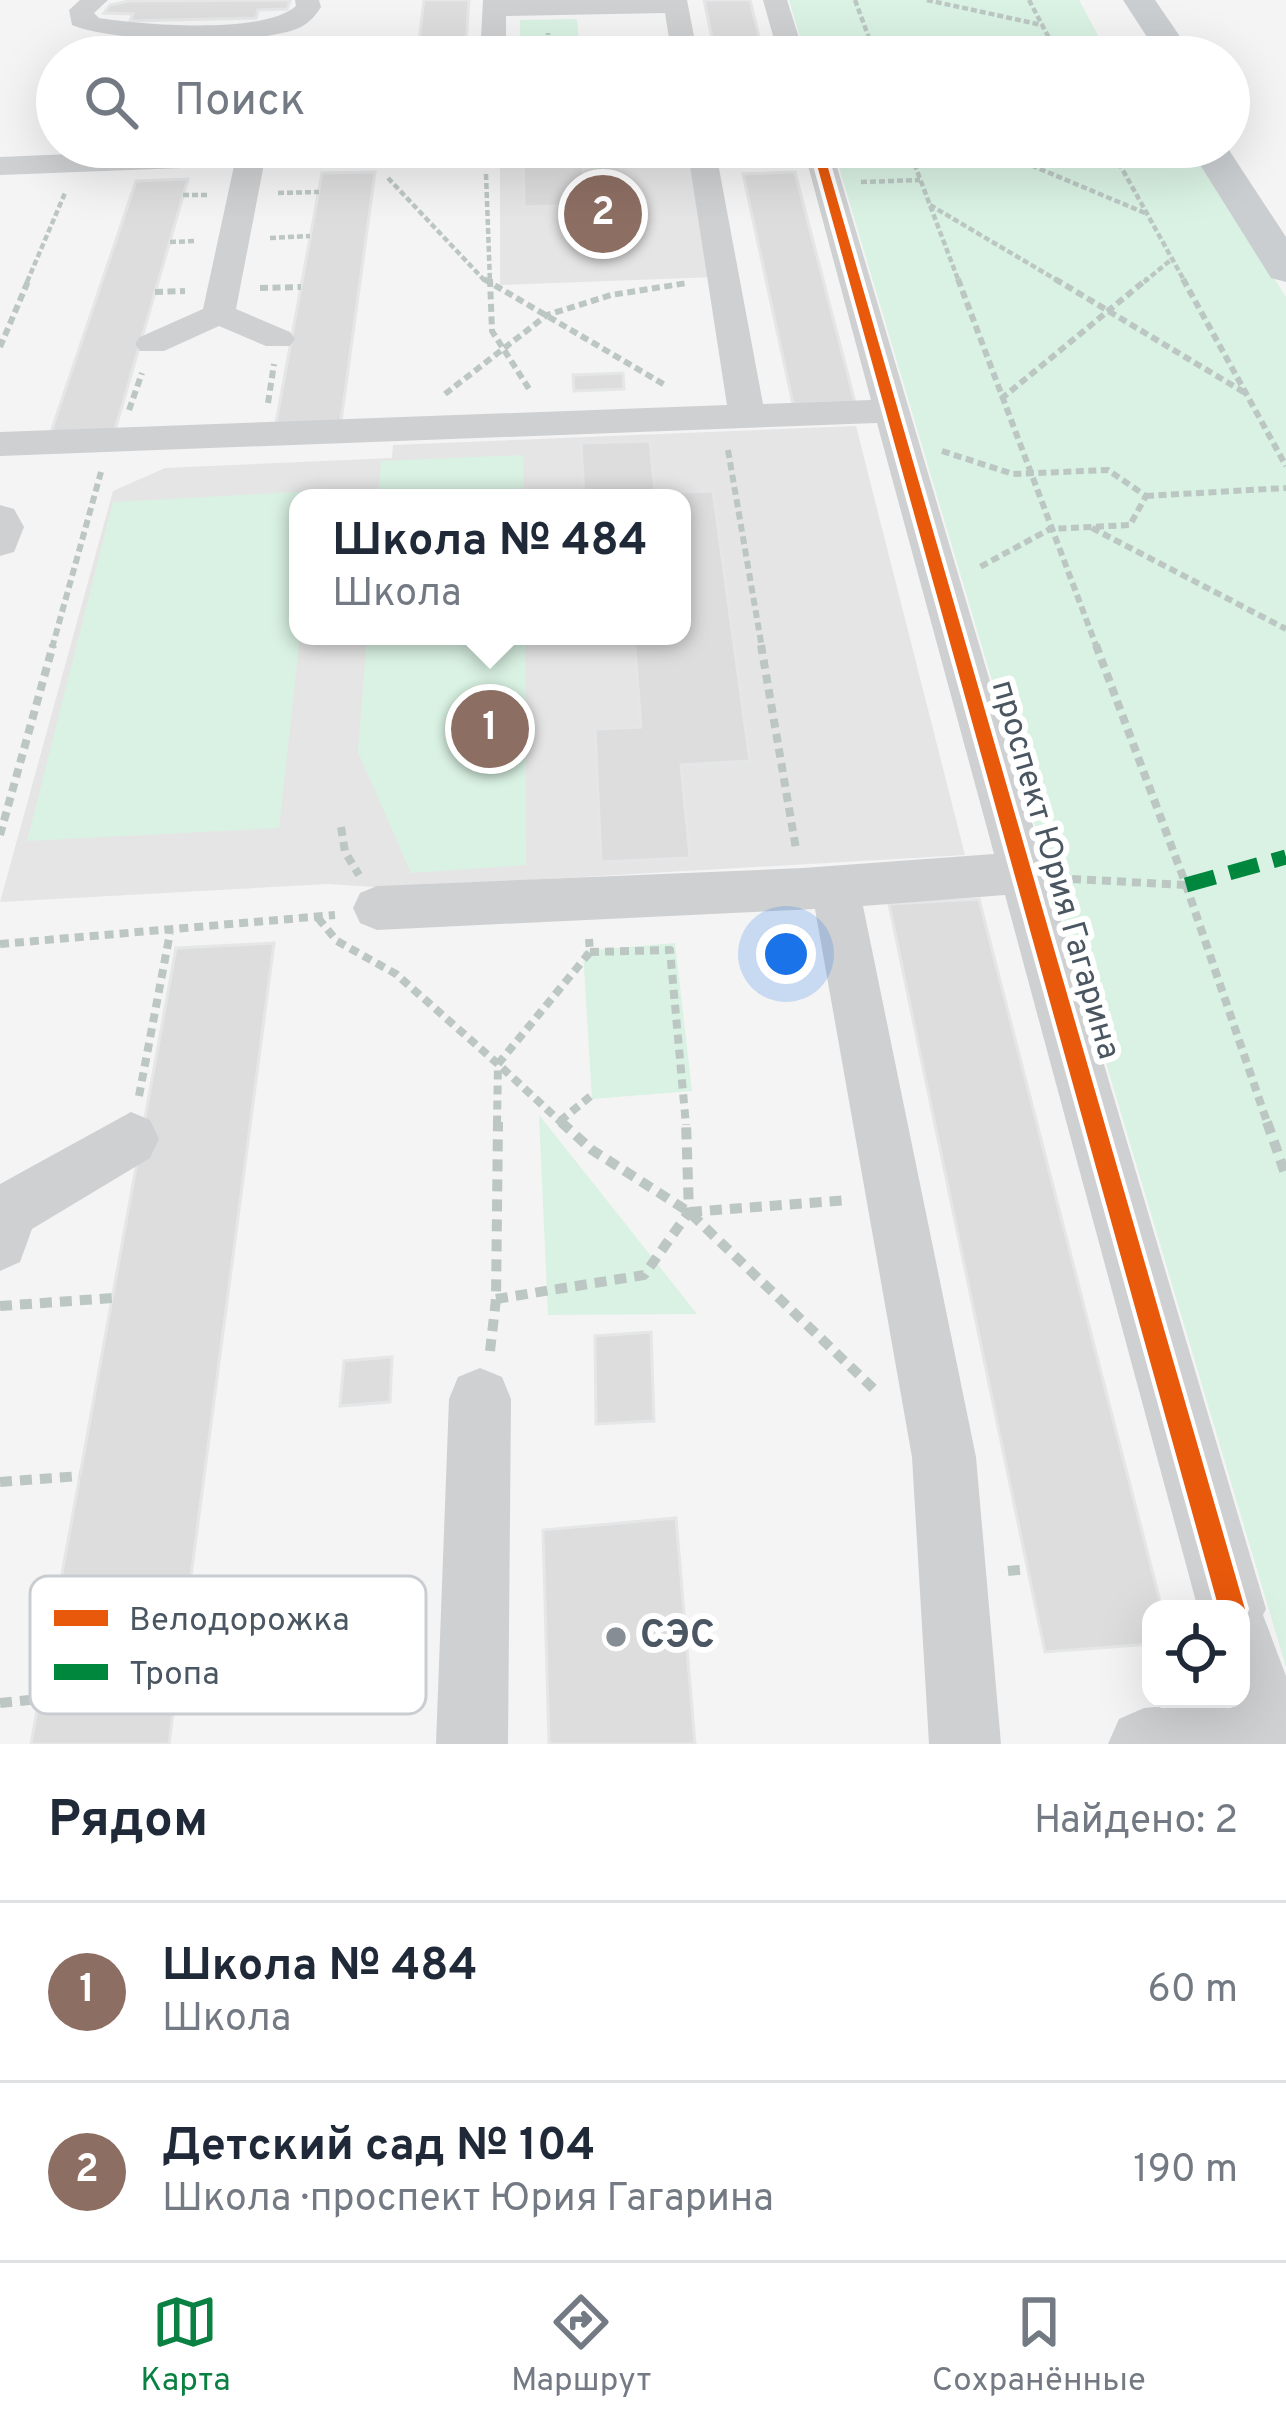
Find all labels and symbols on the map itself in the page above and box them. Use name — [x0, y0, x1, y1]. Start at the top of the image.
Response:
pin: 2 — [564, 169, 642, 259]
street label: проспект Юрия Гагарина — [980, 675, 1128, 1065]
pin: 1 — [451, 684, 529, 774]
your location — [756, 924, 816, 984]
legend — [30, 1576, 426, 1714]
text: Велодорожка — [129, 1601, 350, 1643]
place label: СЭС — [640, 1613, 715, 1662]
marker: СЭС — [603, 1624, 629, 1650]
text: Тропа — [129, 1655, 220, 1697]

